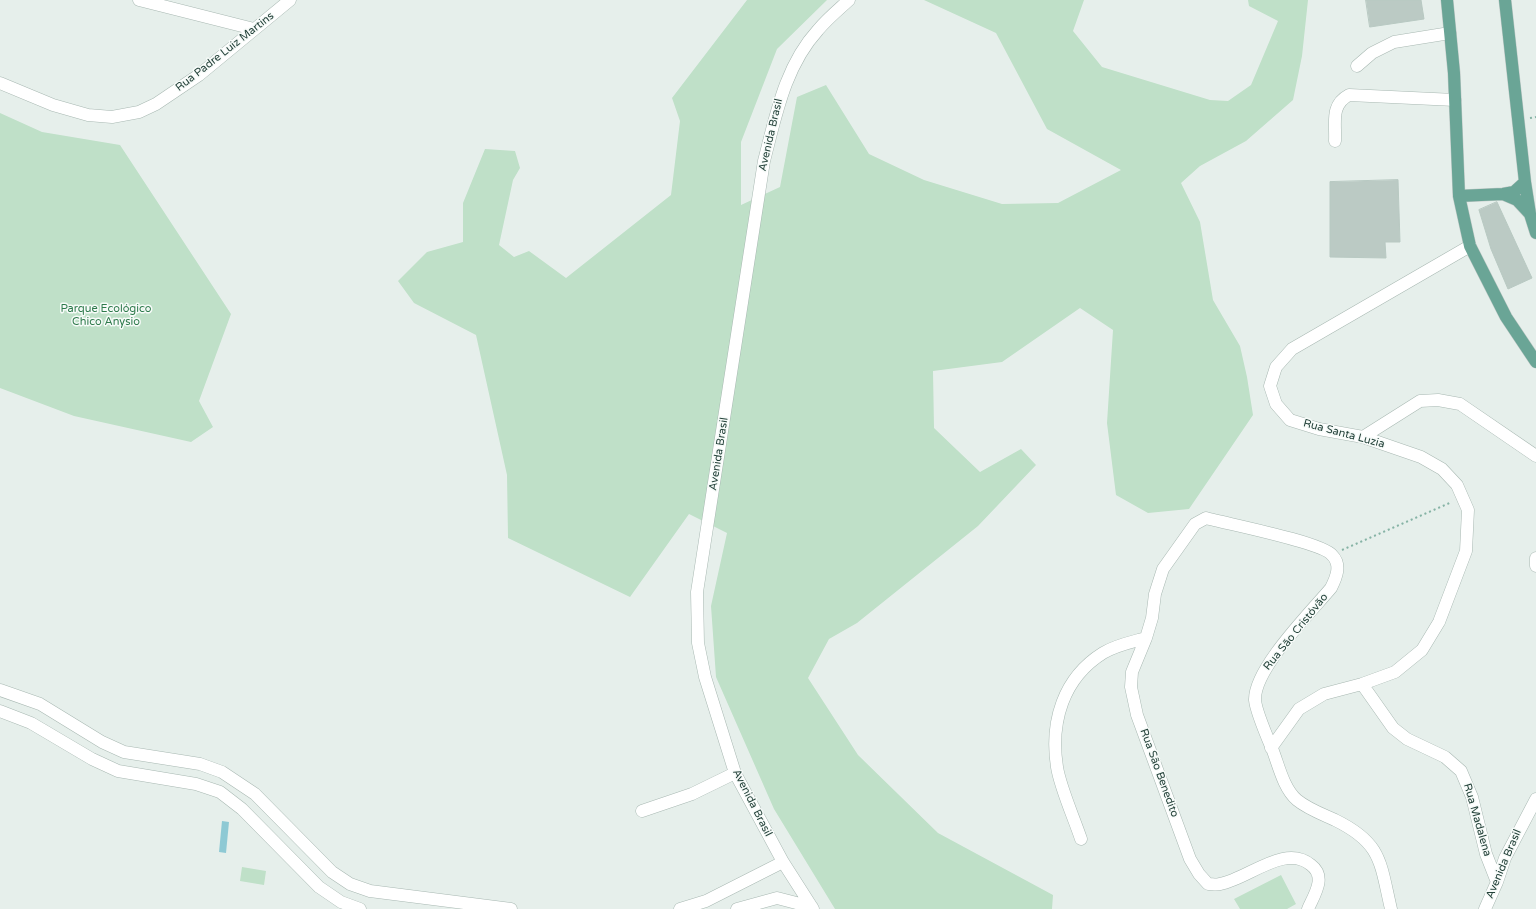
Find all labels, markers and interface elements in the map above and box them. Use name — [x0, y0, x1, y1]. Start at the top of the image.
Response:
street label: Rua Padre Luiz Martins — [173, 10, 277, 94]
street label: Avenida Brasil — [756, 98, 786, 172]
park label: Parque Ecológico Chico Anysio — [60, 302, 152, 328]
street label: Avenida Brasil — [707, 416, 731, 492]
street label: Rua Santa Luzia — [1302, 417, 1386, 451]
street label: Rua São Cristóvão — [1261, 591, 1331, 673]
street label: Rua São Benedito — [1137, 727, 1181, 819]
street label: Avenida Brasil — [729, 767, 775, 839]
street label: Rua Madalena — [1460, 782, 1494, 858]
street label: Avenida Brasil — [1483, 827, 1525, 901]

